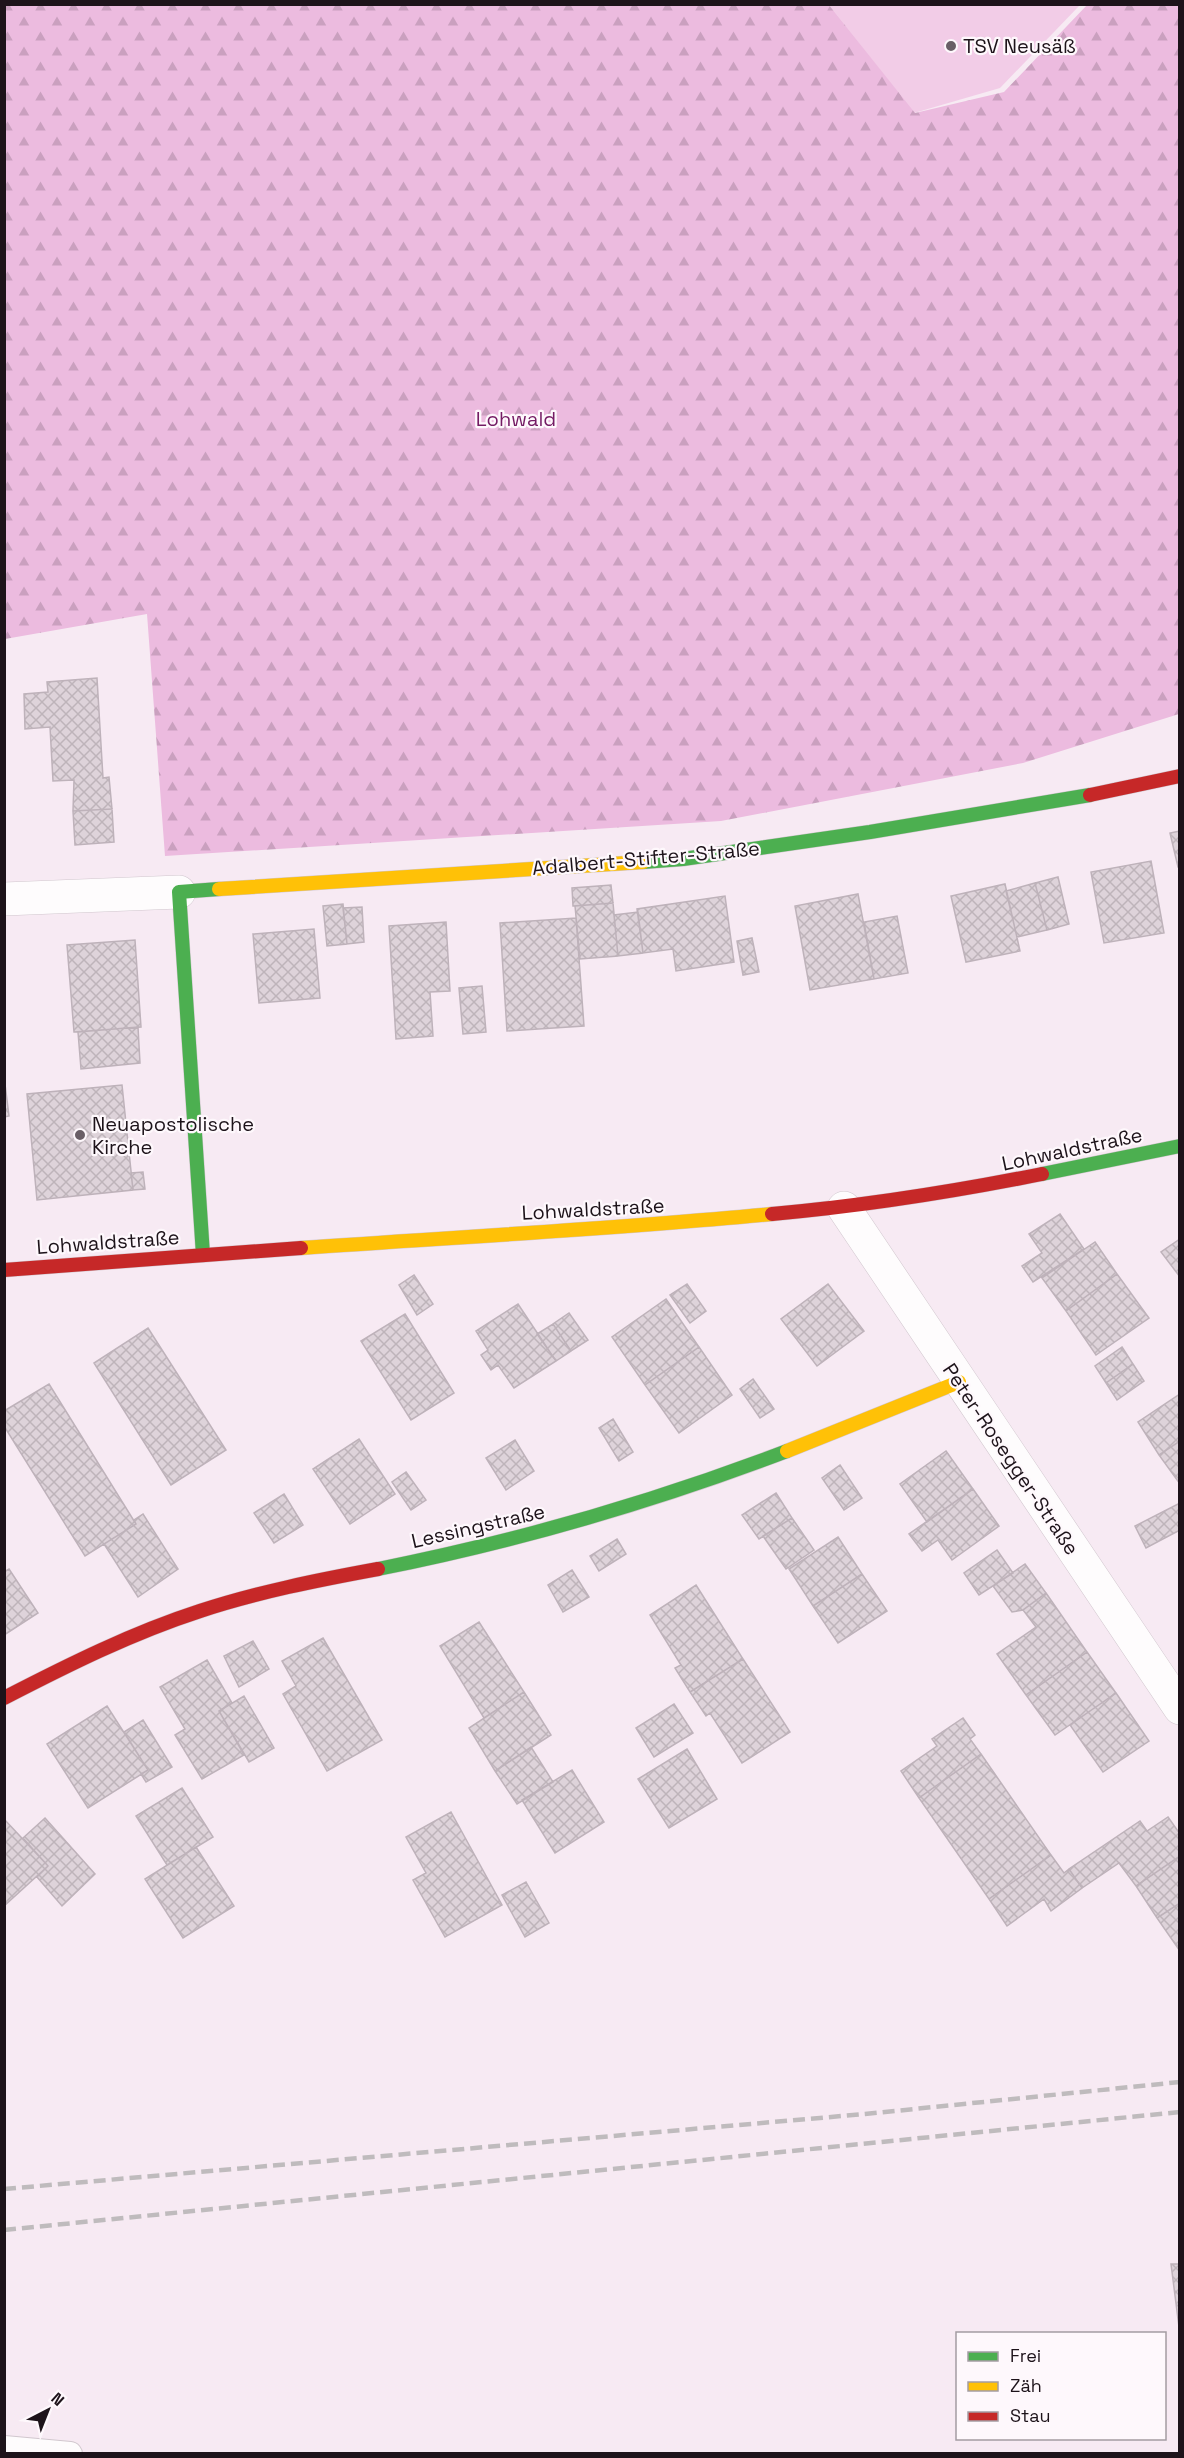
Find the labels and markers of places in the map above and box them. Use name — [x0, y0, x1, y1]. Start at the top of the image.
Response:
place label: TSV Neusäß — [963, 33, 1076, 59]
marker: TSV Neusäß — [944, 39, 958, 53]
place label: Neuapostolische Kirche — [92, 1111, 254, 1160]
marker: Neuapostolische Kirche — [73, 1128, 87, 1142]

